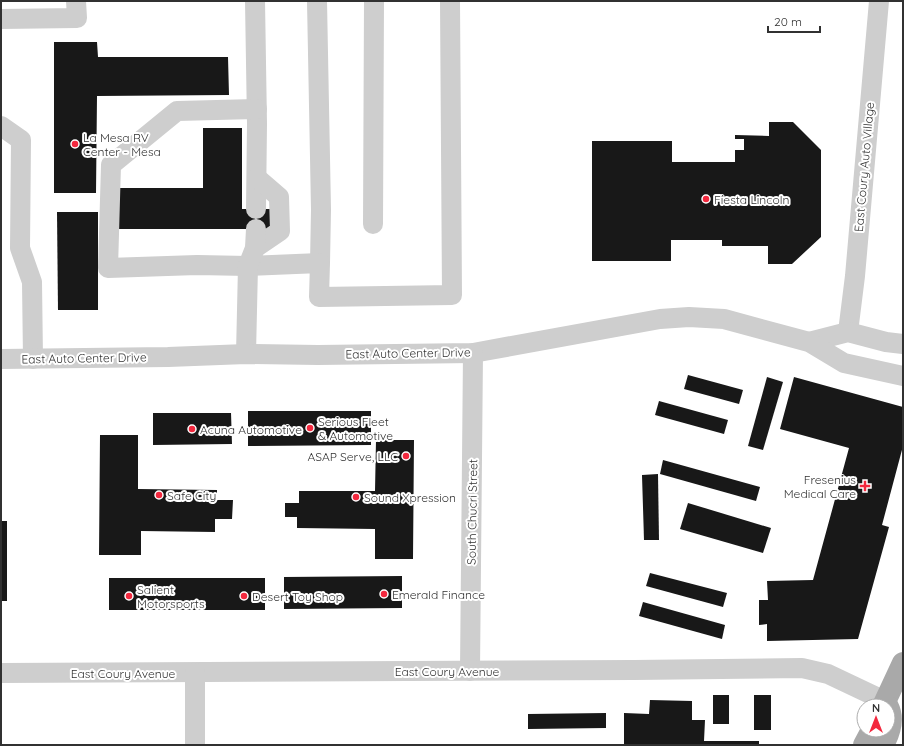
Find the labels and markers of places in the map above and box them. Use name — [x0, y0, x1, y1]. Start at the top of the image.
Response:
place label: La Mesa RV Center - Mesa — [83, 130, 161, 159]
marker: La Mesa RV Center - Mesa — [70, 139, 80, 149]
place label: Fiesta Lincoln — [714, 192, 789, 207]
marker: Fiesta Lincoln — [701, 194, 711, 204]
place label: Serious Fleet & Automotive — [318, 414, 393, 443]
place label: Acuna Automotive — [200, 422, 302, 437]
marker: Serious Fleet & Automotive — [305, 423, 315, 433]
marker: Acuna Automotive — [187, 424, 197, 434]
place label: ASAP Serve, LLC — [307, 449, 398, 464]
marker: ASAP Serve, LLC — [401, 451, 411, 461]
place label: Fresenius Medical Care — [784, 472, 856, 501]
marker: Fresenius Medical Care — [859, 480, 871, 492]
place label: Safe City — [167, 488, 216, 503]
marker: Safe City — [154, 490, 164, 500]
place label: Sound Xpression — [364, 490, 456, 505]
marker: Sound Xpression — [351, 492, 361, 502]
place label: Salient Motorsports — [137, 582, 205, 611]
place label: Emerald Finance — [392, 587, 485, 602]
place label: Desert Toy Shop — [252, 589, 343, 604]
marker: Emerald Finance — [379, 589, 389, 599]
marker: Salient Motorsports — [124, 591, 134, 601]
marker: Desert Toy Shop — [239, 591, 249, 601]

